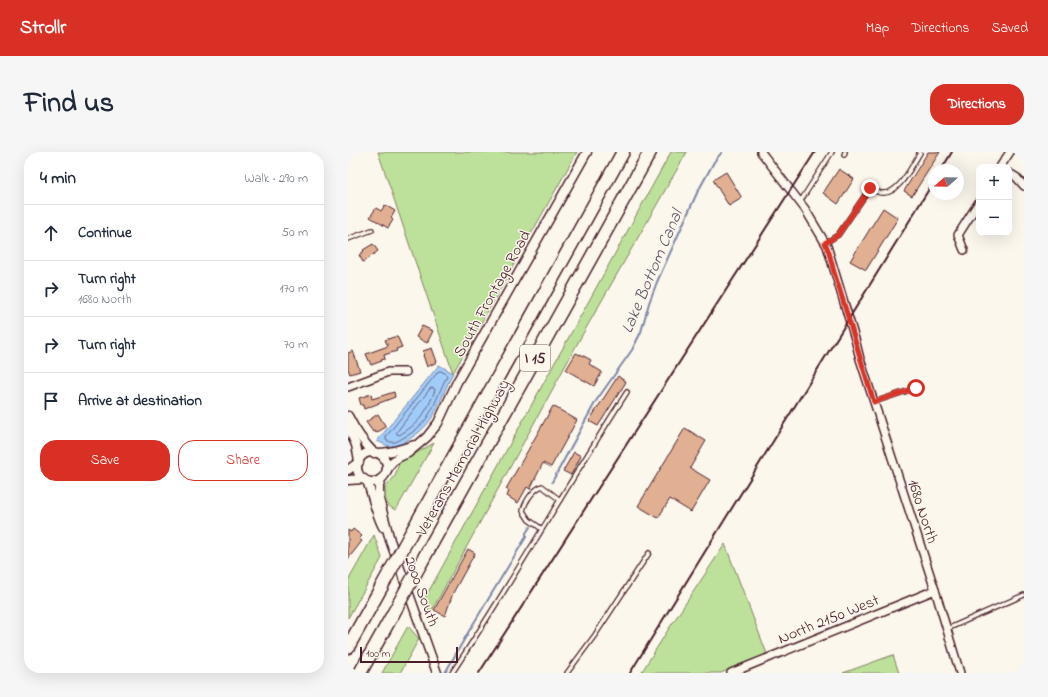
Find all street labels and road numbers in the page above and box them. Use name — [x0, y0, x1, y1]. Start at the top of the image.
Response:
street label: South Frontage Road — [448, 226, 538, 362]
road number: I 15 — [520, 345, 550, 371]
street label: Veterans Memorial Highway — [410, 375, 517, 542]
street label: 1680 North — [900, 476, 944, 547]
street label: 2000 South — [397, 553, 445, 630]
street label: North 2150 West — [775, 588, 884, 651]

